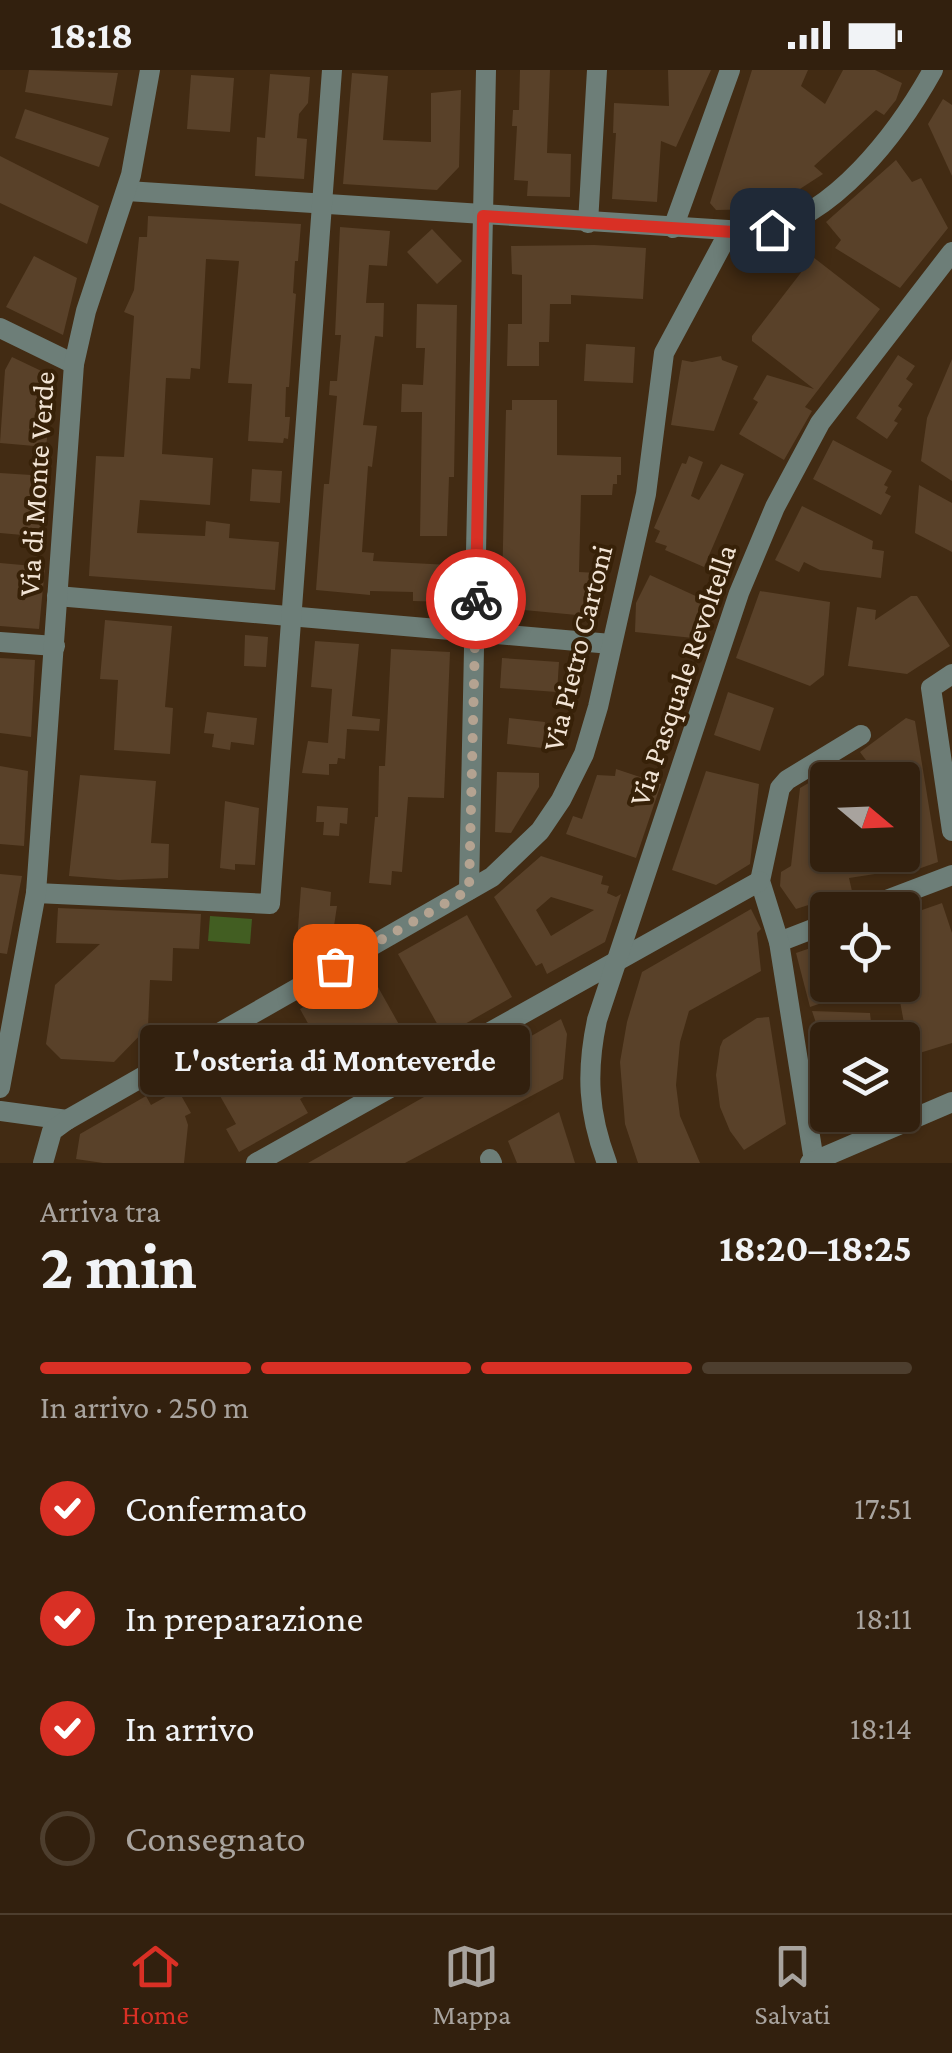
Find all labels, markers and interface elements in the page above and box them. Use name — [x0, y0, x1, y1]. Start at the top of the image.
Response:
text: 18:18 — [50, 14, 133, 56]
pin — [730, 188, 815, 273]
icon: home — [745, 203, 800, 258]
street label: Via di Monte Verde — [12, 370, 60, 598]
street label: Via Pasquale Revoltella — [622, 540, 743, 810]
street label: Via Pietro Cartoni — [535, 541, 619, 754]
courier — [426, 549, 526, 649]
icon: bike — [449, 572, 504, 627]
north arrow — [810, 762, 920, 872]
map controls — [810, 762, 920, 1132]
button: locate — [810, 892, 920, 1002]
pin — [293, 924, 378, 1009]
icon: bag — [308, 939, 363, 994]
button: layers — [810, 1022, 920, 1132]
callout: L'osteria di Monteverde — [140, 1026, 530, 1096]
text: L'osteria di Monteverde — [174, 1042, 496, 1078]
text: Arriva tra — [40, 1193, 161, 1229]
text: 18:20–18:25 — [719, 1227, 912, 1269]
text: 2 min — [40, 1230, 197, 1302]
text: In arrivo · 250 m — [40, 1389, 249, 1425]
icon: check — [40, 1481, 95, 1536]
text: Confermato — [125, 1487, 307, 1529]
text: 17:51 — [854, 1490, 912, 1526]
icon: check — [40, 1591, 95, 1646]
text: In preparazione — [125, 1597, 363, 1639]
text: 18:11 — [856, 1600, 912, 1636]
icon: check — [40, 1701, 95, 1756]
text: In arrivo — [125, 1707, 255, 1749]
text: 18:14 — [850, 1710, 912, 1746]
text: Consegnato — [125, 1817, 306, 1859]
tab: Home — [122, 1939, 189, 2030]
tab: Mappa — [432, 1939, 511, 2030]
tab: Salvati — [755, 1939, 830, 2030]

